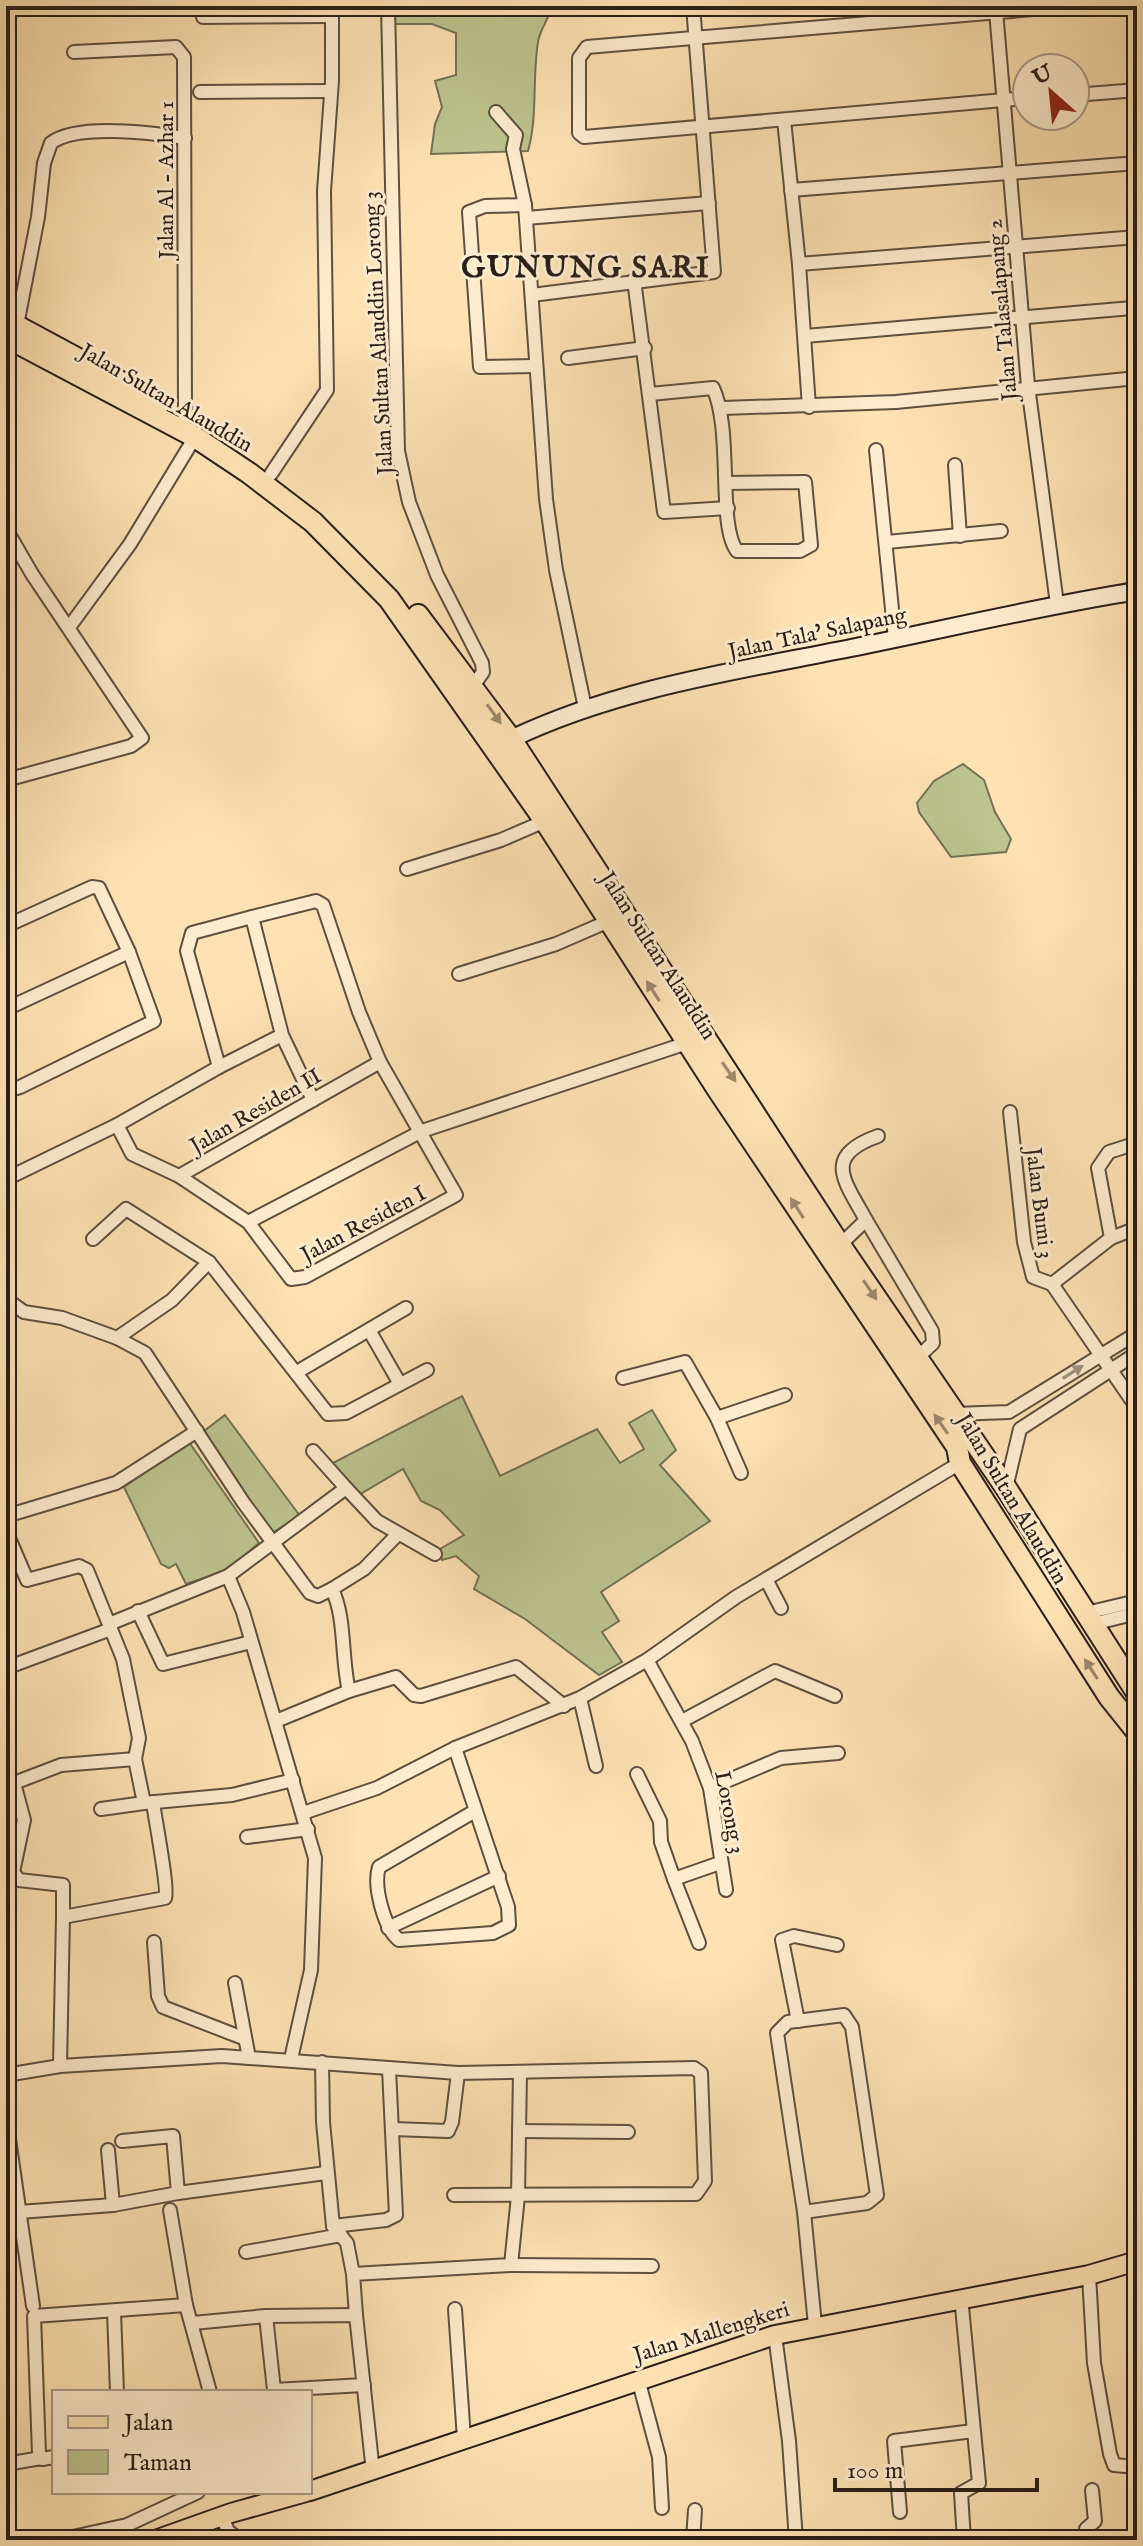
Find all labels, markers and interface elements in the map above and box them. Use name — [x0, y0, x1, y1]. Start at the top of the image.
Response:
north arrow — [1011, 52, 1091, 132]
text: U — [1027, 59, 1059, 93]
street label: Jalan Al - Azhar 1 — [153, 101, 181, 262]
street label: Jalan Sultan Alauddin Lorong 3 — [358, 190, 401, 478]
street label: Jalan Talasalapang 2 — [981, 218, 1025, 405]
district label: GUNUNG SARI — [461, 250, 711, 288]
street label: Jalan Sultan Alauddin — [72, 336, 258, 460]
street label: Jalan Tala' Salapang — [723, 601, 910, 667]
one-way arrow — [485, 704, 501, 725]
street label: Jalan Sultan Alauddin — [591, 864, 722, 1046]
one-way arrow — [646, 981, 661, 1002]
one-way arrow — [721, 1062, 736, 1083]
street label: Jalan Residen II — [183, 1063, 327, 1162]
street label: Jalan Bumi 3 — [1018, 1143, 1060, 1260]
street label: Jalan Residen I — [294, 1180, 431, 1271]
one-way arrow — [790, 1197, 805, 1219]
one-way arrow — [863, 1279, 878, 1300]
one-way arrow — [1062, 1366, 1084, 1380]
street label: Jalan Sultan Alauddin — [947, 1406, 1074, 1590]
one-way arrow — [934, 1414, 949, 1435]
one-way arrow — [1084, 1658, 1098, 1680]
street label: Lorong 3 — [707, 1768, 751, 1856]
street label: Jalan Mallengkeri — [627, 2296, 793, 2371]
legend — [52, 2390, 312, 2494]
text: Jalan — [121, 2408, 173, 2439]
scale bar — [835, 2442, 1037, 2492]
text: Taman — [124, 2448, 192, 2479]
text: 100 m — [847, 2456, 903, 2487]

